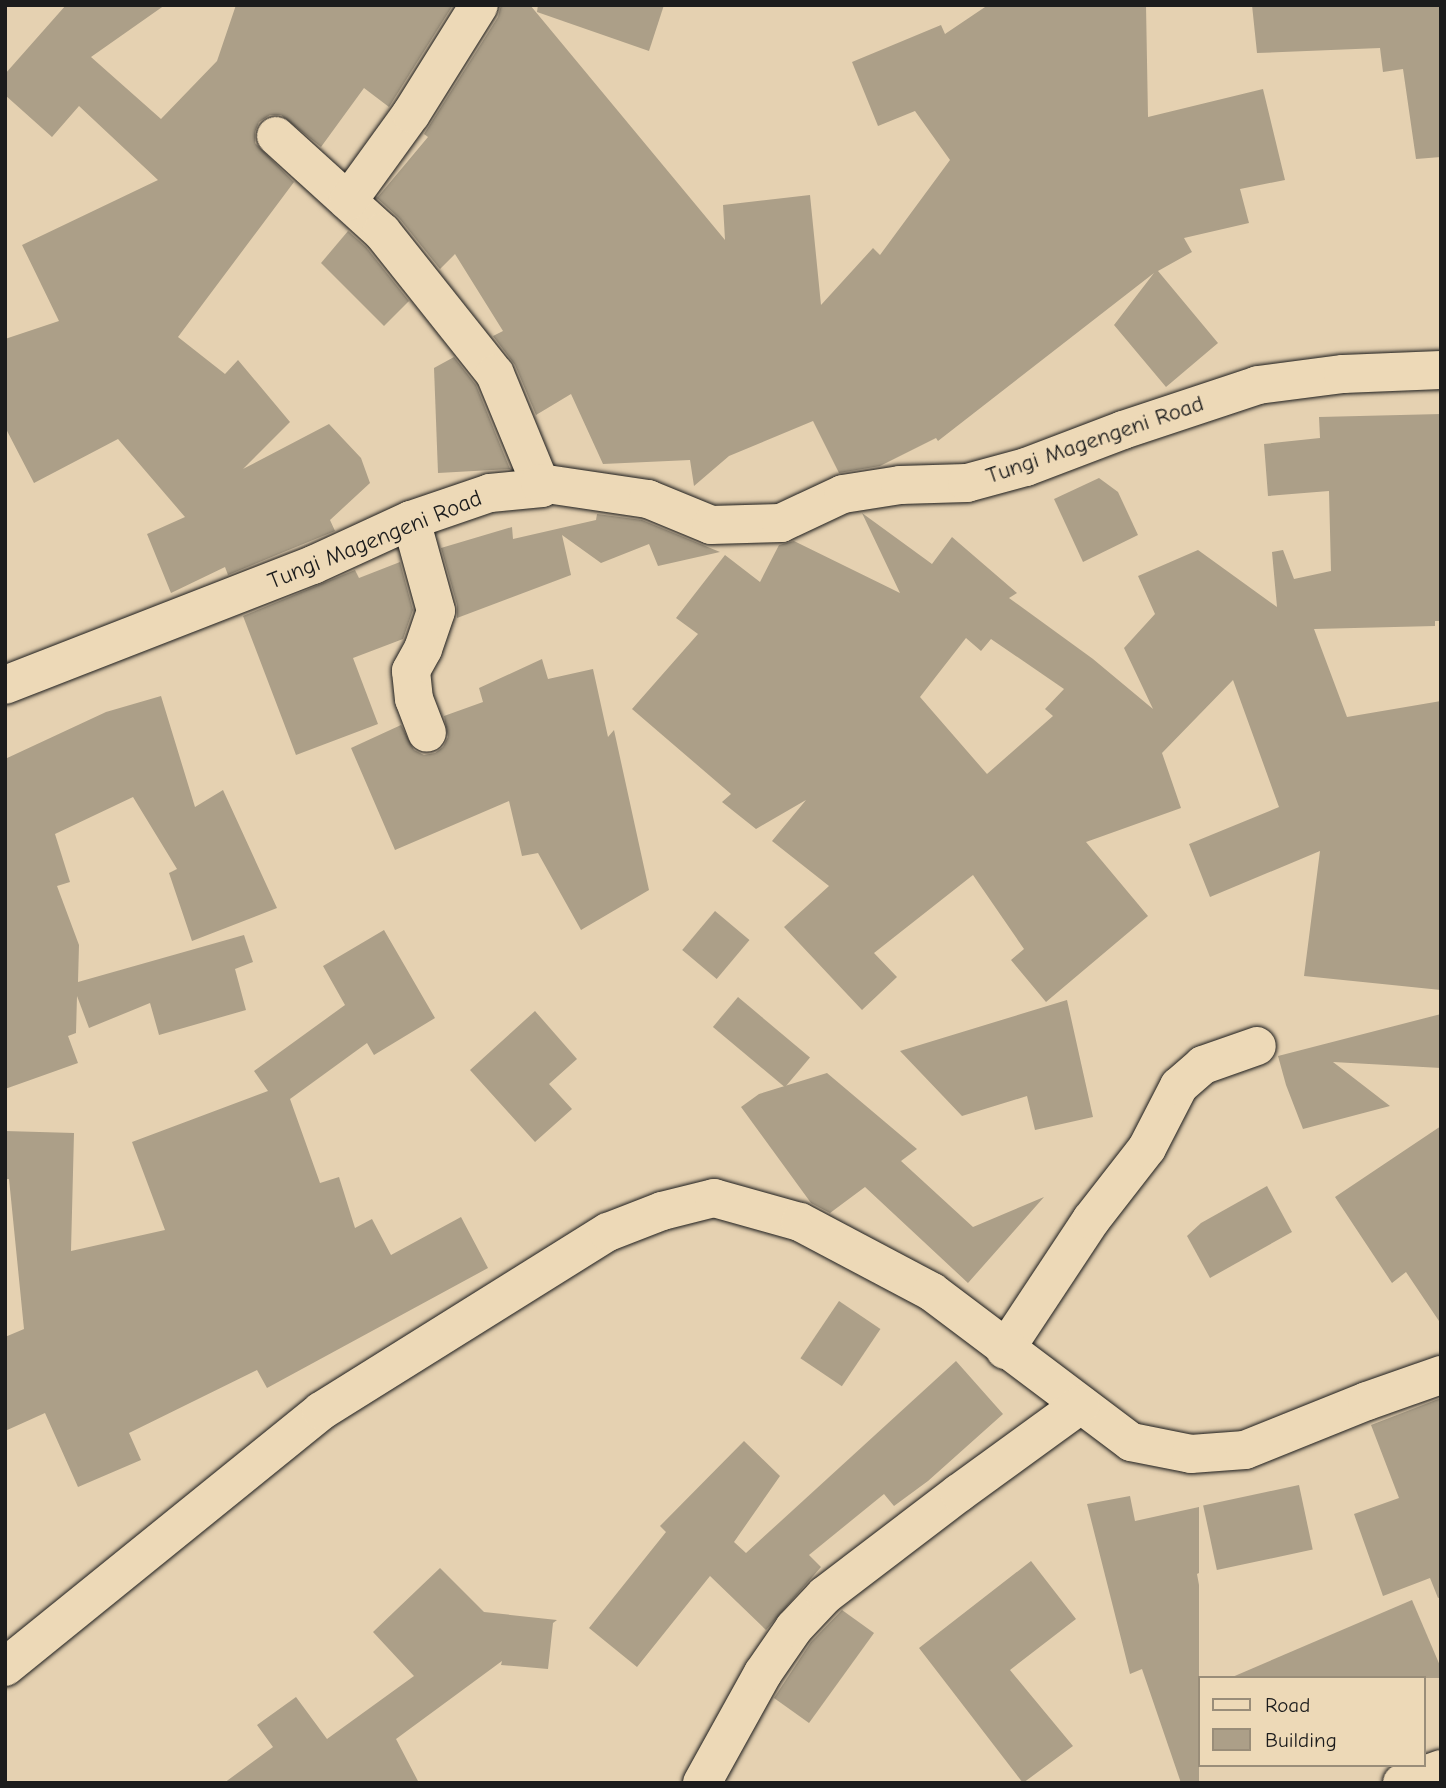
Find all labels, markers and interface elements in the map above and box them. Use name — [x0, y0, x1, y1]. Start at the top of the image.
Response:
street label: Tungi Magengeni Road — [983, 390, 1207, 490]
street label: Tungi Magengeni Road — [264, 484, 486, 596]
legend — [1198, 1676, 1425, 1767]
text: Road — [1265, 1693, 1310, 1717]
text: Building — [1265, 1728, 1337, 1752]

